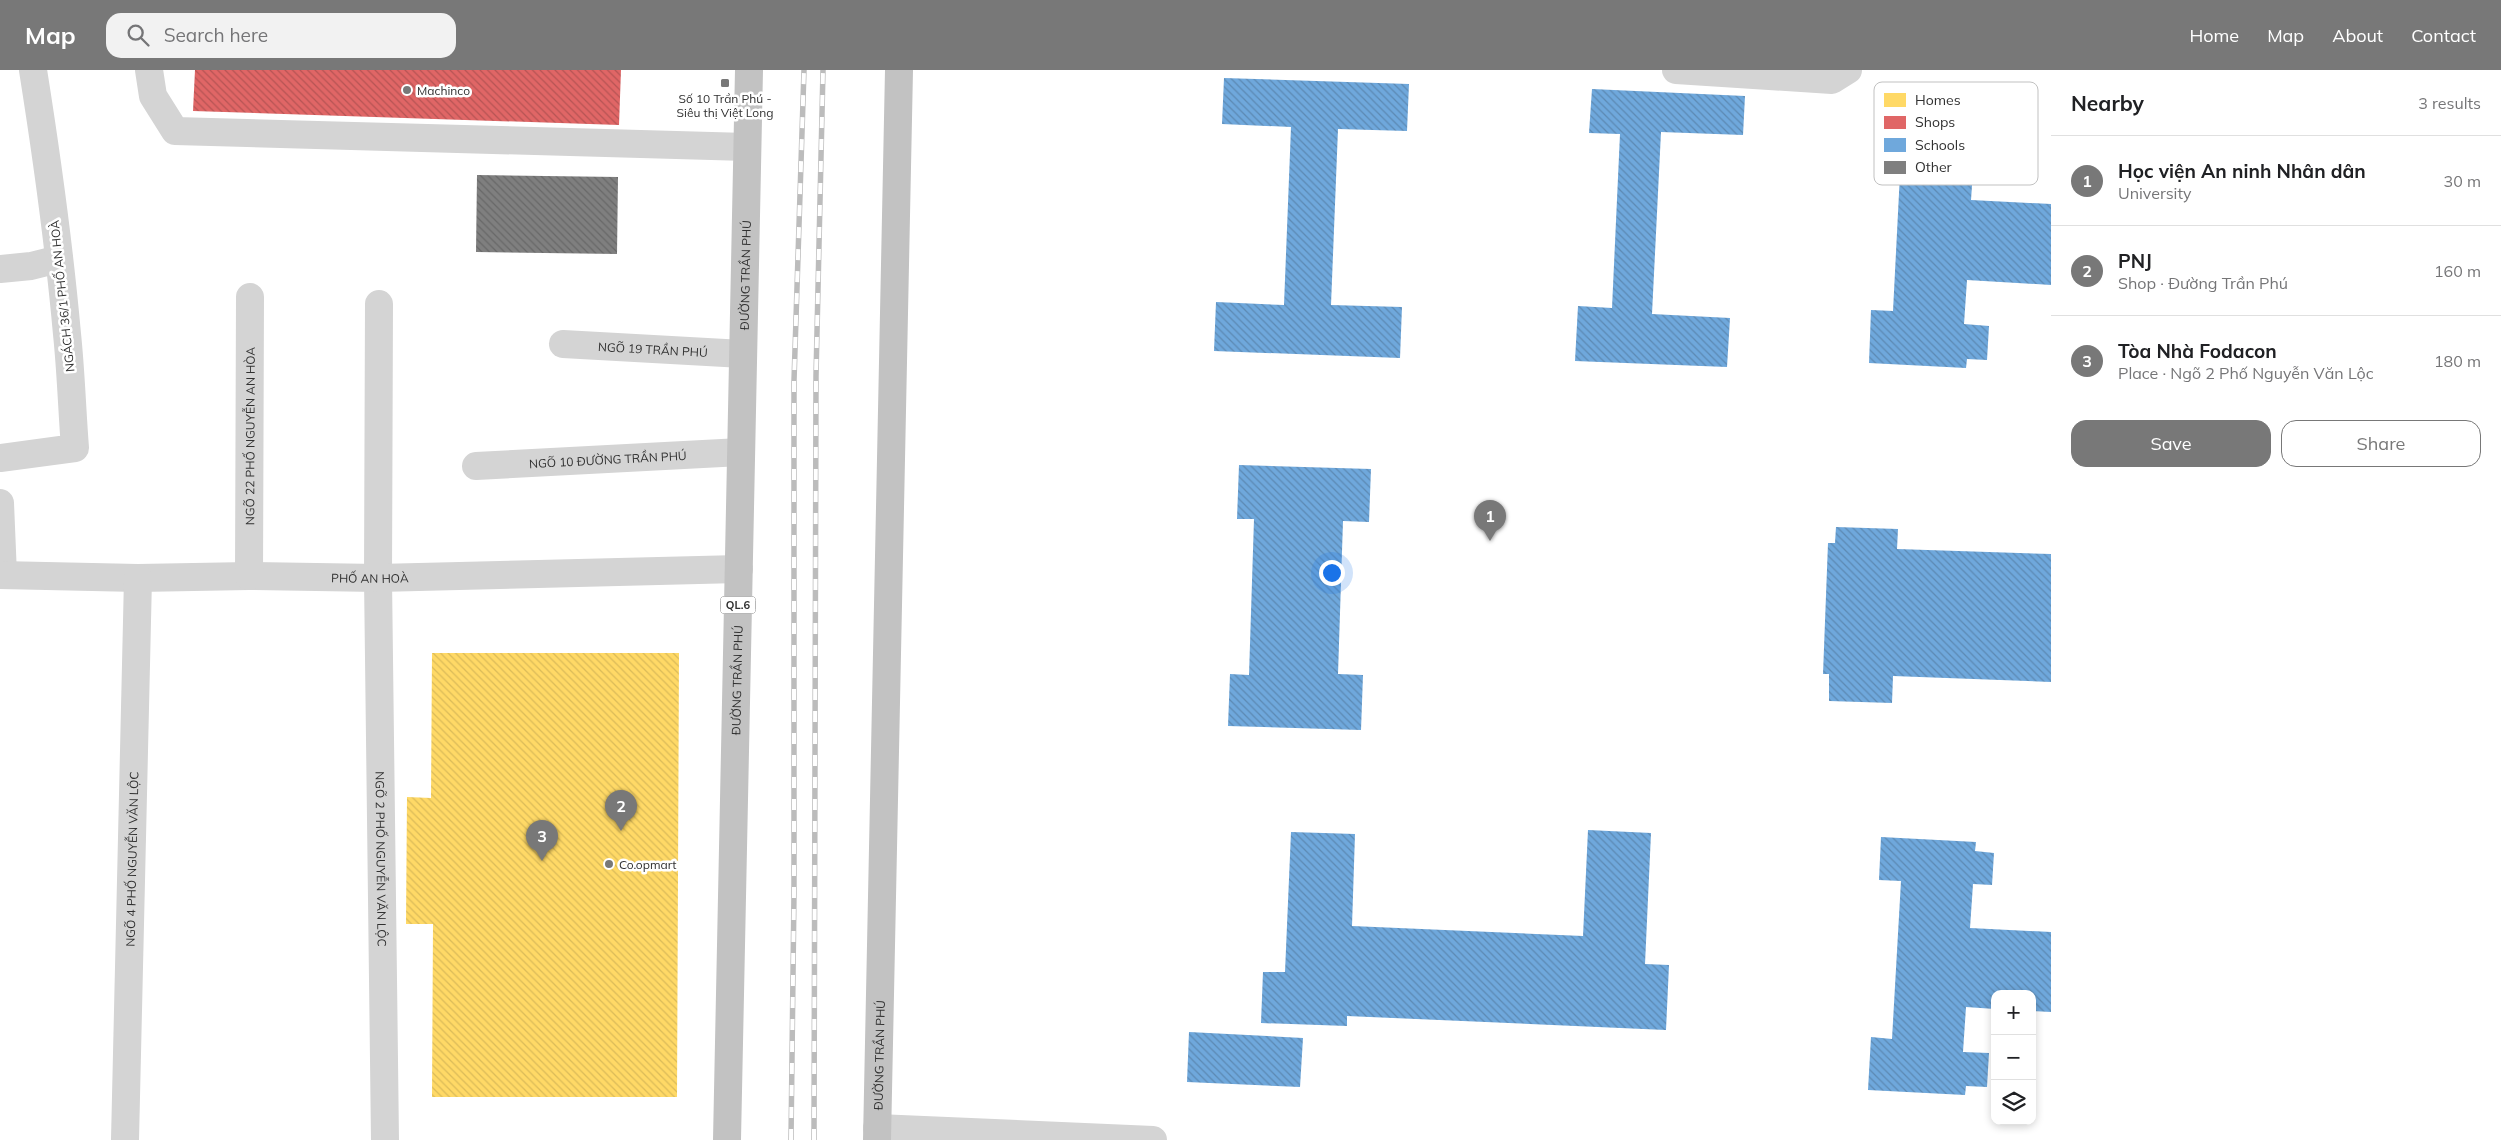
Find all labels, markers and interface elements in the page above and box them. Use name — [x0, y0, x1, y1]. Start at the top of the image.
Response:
search box — [106, 13, 456, 58]
text: Map — [25, 20, 76, 50]
icon: search — [124, 21, 152, 49]
text: Search here — [164, 23, 268, 47]
text: Home — [2189, 24, 2239, 47]
text: Map — [2267, 24, 2304, 47]
text: About — [2332, 24, 2383, 47]
text: Contact — [2411, 24, 2476, 47]
marker: Số 10 Trần Phú - Siêu thị Việt Long — [719, 77, 731, 89]
legend — [1874, 82, 2038, 185]
place label: Machinco — [417, 83, 470, 98]
marker: Machinco — [401, 84, 413, 96]
text: Nearby — [2071, 90, 2144, 116]
place label: Số 10 Trần Phú - Siêu thị Việt Long — [677, 91, 773, 120]
text: Homes — [1915, 91, 1961, 109]
text: 3 results — [2418, 93, 2481, 113]
text: Shops — [1915, 113, 1955, 131]
text: Schools — [1915, 136, 1965, 154]
text: Other — [1915, 158, 1953, 176]
text: Học viện An ninh Nhân dân — [2118, 159, 2366, 183]
text: 1 — [2082, 171, 2092, 191]
text: 30 m — [2444, 171, 2481, 191]
text: University — [2118, 183, 2192, 203]
street label: NGÁCH 36/1 PHỐ AN HOÀ — [47, 219, 77, 373]
street label: ĐƯỜNG TRẦN PHÚ — [736, 220, 753, 330]
text: PNJ — [2118, 249, 2152, 273]
text: 2 — [2082, 261, 2092, 281]
text: 160 m — [2434, 261, 2481, 281]
text: Shop · Đường Trần Phú — [2118, 273, 2288, 293]
street label: NGÕ 19 TRẦN PHÚ — [598, 338, 708, 360]
text: Tòa Nhà Fodacon — [2118, 339, 2277, 363]
street label: NGÕ 22 PHỐ NGUYỄN AN HÒA — [241, 347, 257, 525]
text: 3 — [2082, 351, 2092, 371]
text: 180 m — [2434, 351, 2481, 371]
text: Place · Ngõ 2 Phố Nguyễn Văn Lộc — [2118, 363, 2374, 383]
button: Save — [2071, 420, 2271, 467]
button: Share — [2281, 420, 2481, 467]
street label: NGÕ 10 ĐƯỜNG TRẦN PHÚ — [529, 447, 687, 471]
pin: 1 — [1474, 500, 1506, 541]
your location — [1319, 560, 1345, 586]
street label: PHỐ AN HOÀ — [331, 570, 409, 586]
road number: QL.6 — [720, 596, 756, 614]
street label: ĐƯỜNG TRẦN PHÚ — [728, 625, 745, 735]
street label: NGÕ 4 PHỐ NGUYỄN VĂN LỘC — [122, 771, 141, 947]
street label: NGÕ 2 PHỐ NGUYỄN VĂN LỘC — [373, 771, 390, 947]
pin: 2 — [605, 790, 637, 831]
pin: 3 — [526, 820, 558, 861]
place label: Co.opmart — [619, 857, 677, 872]
marker: Co.opmart — [603, 858, 615, 870]
map controls — [1991, 990, 2036, 1125]
button: + — [1991, 990, 2036, 1035]
street label: ĐƯỜNG TRẦN PHÚ — [870, 1000, 887, 1110]
button: − — [1991, 1035, 2036, 1080]
button: layers — [1991, 1080, 2036, 1125]

